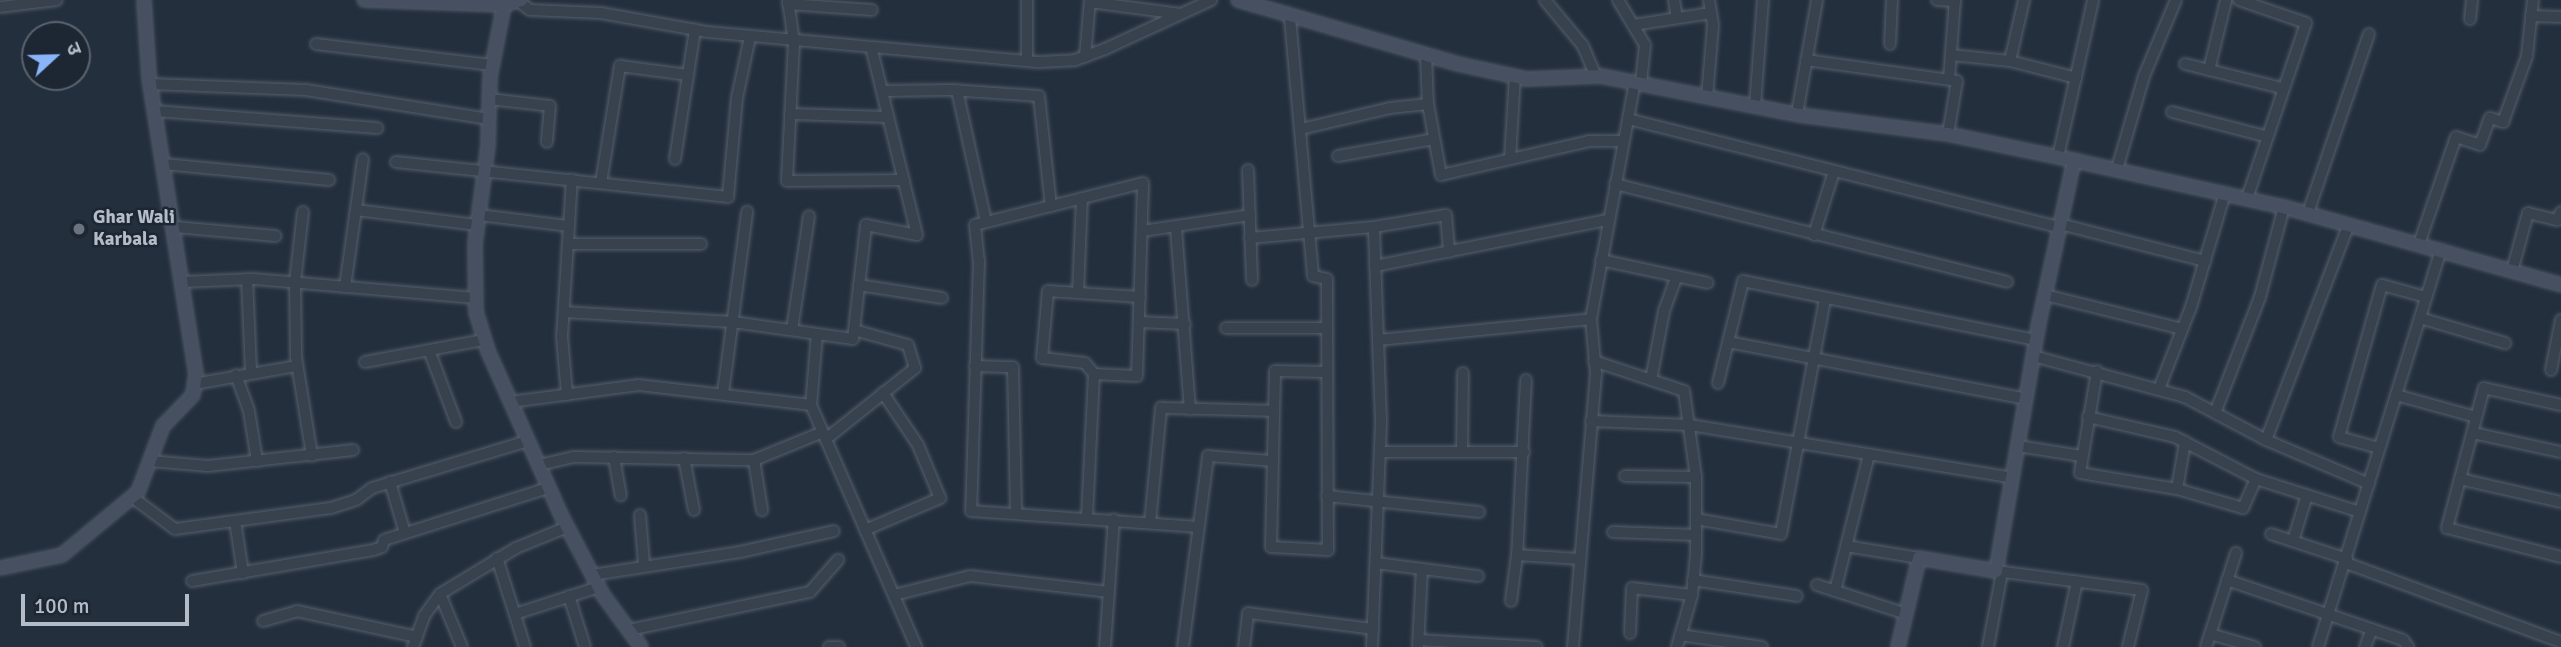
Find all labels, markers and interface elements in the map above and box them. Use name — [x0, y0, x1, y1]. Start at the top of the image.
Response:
north arrow — [21, 21, 91, 91]
text: उ — [60, 39, 87, 59]
place label: Ghar Wali Karbala — [93, 207, 175, 251]
marker: Ghar Wali Karbala — [71, 221, 87, 237]
scale bar — [24, 580, 192, 624]
text: 100 m — [34, 593, 89, 619]

